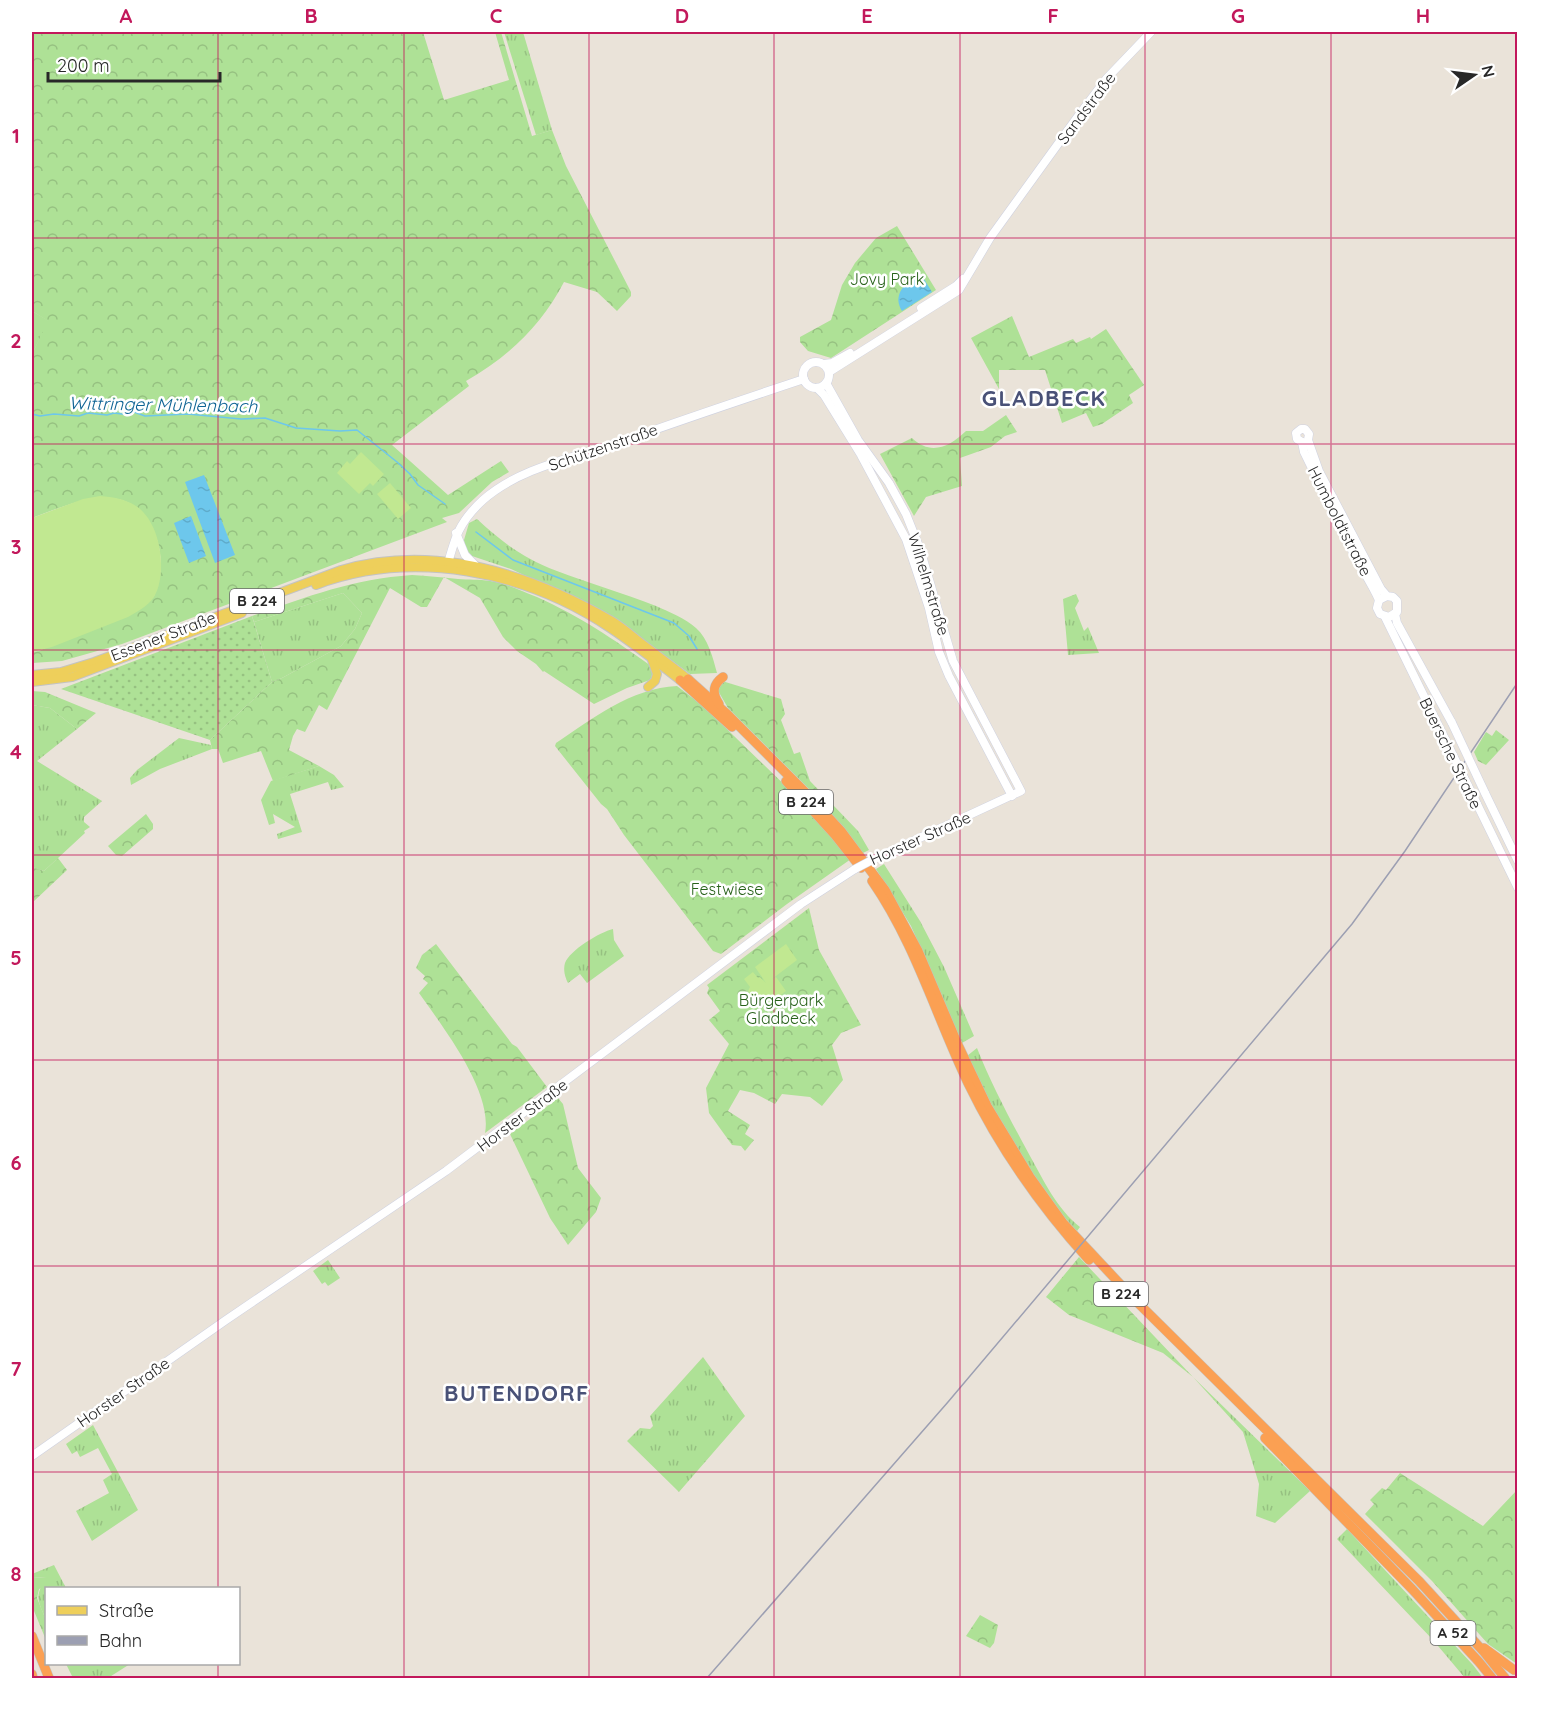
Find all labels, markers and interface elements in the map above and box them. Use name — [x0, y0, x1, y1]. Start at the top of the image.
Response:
text: A — [120, 3, 133, 28]
text: B — [304, 3, 318, 28]
text: C — [490, 3, 503, 28]
text: D — [675, 3, 689, 28]
text: E — [861, 3, 873, 28]
text: F — [1047, 3, 1059, 28]
text: G — [1231, 3, 1245, 28]
text: H — [1416, 3, 1430, 28]
scale bar — [48, 45, 220, 83]
north arrow — [1444, 45, 1504, 105]
text: 200 m — [57, 54, 110, 77]
text: N — [1477, 63, 1500, 79]
street label: Sandstraße — [1052, 68, 1120, 148]
text: 1 — [12, 123, 20, 148]
park label: Jovy Park — [850, 269, 924, 289]
text: 2 — [10, 328, 22, 353]
district label: GLADBECK — [982, 384, 1106, 412]
water label: Wittringer Mühlenbach — [68, 391, 258, 418]
street label: Schützenstraße — [546, 419, 660, 475]
street label: Humboldtstraße — [1304, 463, 1376, 579]
street label: Wilhelmstraße — [904, 530, 954, 638]
text: 3 — [11, 534, 21, 559]
road number: B 224 — [230, 589, 284, 613]
street label: Essener Straße — [108, 607, 218, 665]
street label: Buersche Straße — [1415, 694, 1487, 812]
text: 4 — [10, 739, 22, 764]
road number: B 224 — [779, 790, 833, 814]
street label: Horster Straße — [866, 807, 974, 869]
park label: Festwiese — [691, 879, 763, 899]
text: 5 — [10, 945, 22, 970]
park label: Bürgerpark Gladbeck — [739, 990, 823, 1028]
street label: Horster Straße — [473, 1074, 571, 1156]
text: 6 — [10, 1150, 22, 1175]
road number: B 224 — [1094, 1282, 1148, 1306]
street label: Horster Straße — [73, 1353, 173, 1431]
text: 7 — [11, 1356, 22, 1381]
district label: BUTENDORF — [444, 1379, 590, 1407]
text: 8 — [11, 1561, 22, 1586]
legend — [45, 1587, 240, 1665]
text: Straße — [99, 1599, 154, 1622]
road number: A 52 — [1430, 1621, 1476, 1645]
text: Bahn — [99, 1629, 142, 1652]

